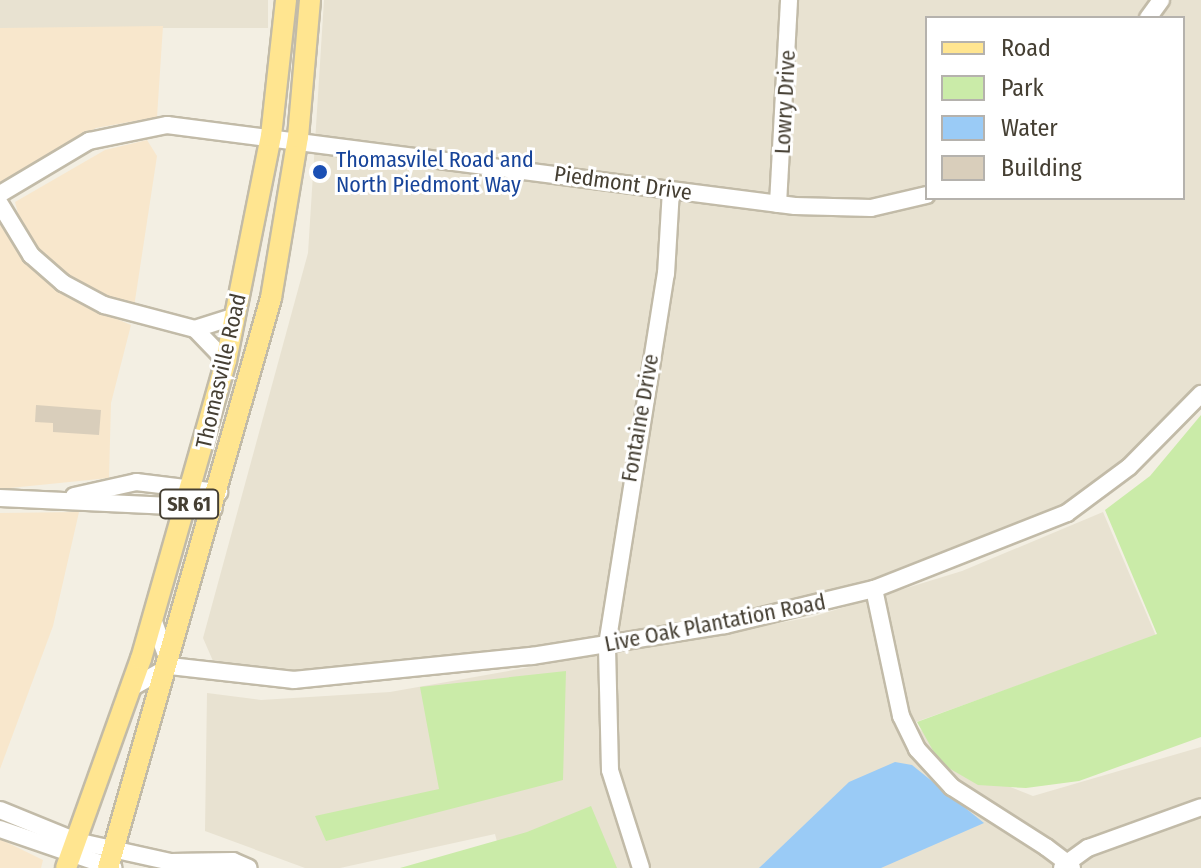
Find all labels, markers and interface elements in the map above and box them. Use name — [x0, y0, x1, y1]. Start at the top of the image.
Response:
legend — [925, 16, 1185, 200]
text: Road — [1001, 34, 1051, 62]
street label: Lowry Drive — [769, 49, 801, 155]
text: Park — [1001, 74, 1044, 102]
text: Water — [1001, 114, 1058, 142]
place label: Thomasvilel Road and North Piedmont Way — [336, 146, 534, 198]
text: Building — [1001, 154, 1082, 182]
street label: Piedmont Drive — [552, 160, 694, 206]
marker: Thomasvilel Road and North Piedmont Way — [311, 163, 329, 181]
street label: Thomasville Road — [190, 291, 252, 451]
street label: Fontaine Drive — [616, 352, 664, 484]
road number: SR 61 — [159, 488, 219, 520]
street label: Live Oak Plantation Road — [602, 589, 828, 657]

